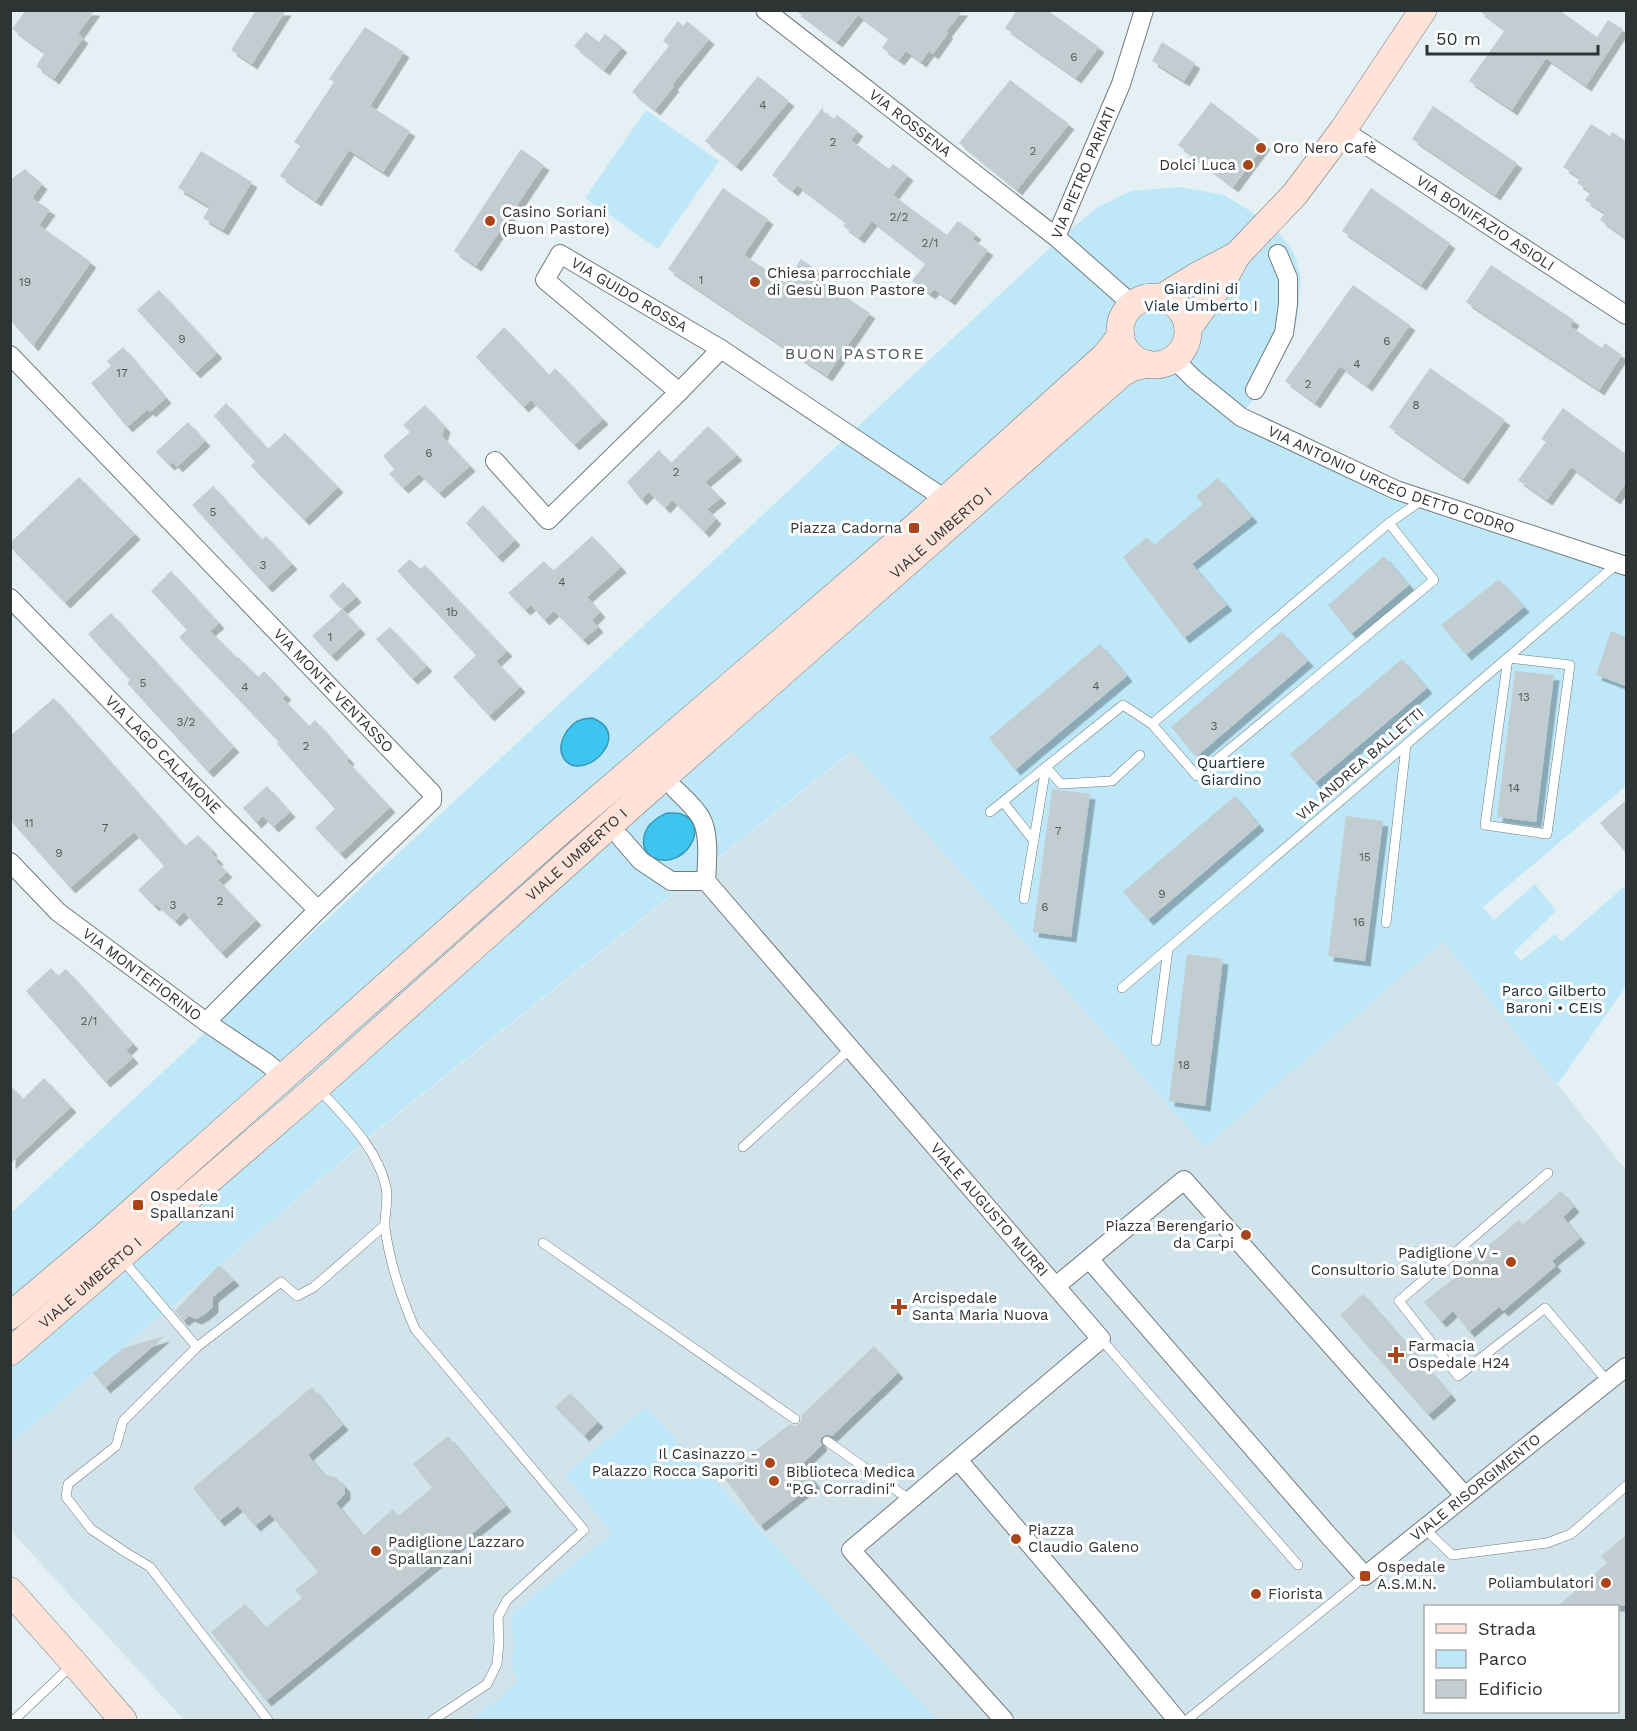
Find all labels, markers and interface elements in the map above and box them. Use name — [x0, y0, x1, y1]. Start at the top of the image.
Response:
scale bar — [1427, 18, 1598, 56]
text: 50 m — [1436, 28, 1481, 49]
house number: 6 — [1070, 50, 1078, 64]
street label: VIA ROSSENA — [865, 85, 955, 161]
house number: 4 — [759, 98, 767, 112]
street label: VIA PIETRO PARIATI — [1047, 104, 1119, 241]
house number: 2 — [830, 135, 837, 149]
place label: Oro Nero Cafè — [1273, 139, 1377, 157]
marker: Oro Nero Cafè — [1254, 141, 1268, 155]
house number: 2 — [1030, 144, 1037, 158]
place label: Dolci Luca — [1159, 156, 1236, 174]
marker: Dolci Luca — [1241, 158, 1255, 172]
street label: VIA BONIFAZIO ASIOLI — [1413, 171, 1558, 275]
place label: Casino Soriani (Buon Pastore) — [502, 203, 609, 238]
house number: 2/2 — [889, 210, 909, 224]
marker: Casino Soriani (Buon Pastore) — [483, 214, 497, 228]
house number: 2/1 — [922, 236, 938, 250]
street label: VIA GUIDO ROSSA — [568, 254, 691, 336]
place label: Chiesa parrocchiale di Gesù Buon Pastore — [767, 264, 925, 299]
house number: 1 — [699, 273, 703, 287]
house number: 19 — [19, 275, 31, 289]
marker: Chiesa parrocchiale di Gesù Buon Pastore — [748, 275, 762, 289]
park label: Giardini di Viale Umberto I — [1144, 280, 1258, 315]
house number: 9 — [178, 332, 186, 346]
house number: 6 — [1383, 334, 1391, 348]
district label: BUON PASTORE — [785, 344, 925, 363]
house number: 4 — [1353, 357, 1361, 371]
house number: 17 — [116, 366, 128, 380]
house number: 2 — [1305, 377, 1312, 391]
house number: 8 — [1412, 398, 1420, 412]
street label: VIA ANTONIO URCEO DETTO CODRO — [1265, 422, 1517, 538]
house number: 6 — [425, 446, 433, 460]
house number: 2 — [673, 465, 680, 479]
street label: VIALE UMBERTO I — [886, 483, 995, 582]
house number: 5 — [210, 505, 217, 519]
place label: Piazza Cadorna — [790, 519, 903, 537]
marker: Piazza Cadorna — [907, 521, 921, 535]
house number: 3 — [260, 558, 267, 572]
house number: 4 — [558, 575, 566, 589]
house number: 1b — [446, 605, 458, 619]
street label: VIA MONTE VENTASSO — [270, 625, 397, 756]
house number: 1 — [328, 630, 332, 644]
house number: 5 — [140, 676, 147, 690]
house number: 4 — [1092, 679, 1100, 693]
house number: 4 — [241, 680, 249, 694]
house number: 13 — [1518, 690, 1530, 704]
street label: VIA LAGO CALAMONE — [101, 692, 225, 817]
street label: VIA ANDREA BALLETTI — [1292, 704, 1428, 824]
house number: 3/2 — [176, 715, 196, 729]
house number: 3 — [1211, 719, 1218, 733]
house number: 2 — [303, 739, 310, 753]
park label: Quartiere Giardino — [1197, 754, 1265, 789]
house number: 14 — [1508, 781, 1520, 795]
street label: VIALE UMBERTO I — [522, 805, 631, 905]
house number: 11 — [24, 816, 34, 830]
house number: 7 — [102, 821, 109, 835]
house number: 7 — [1055, 824, 1062, 838]
house number: 9 — [55, 846, 63, 860]
house number: 15 — [1359, 850, 1371, 864]
house number: 9 — [1158, 887, 1166, 901]
house number: 2 — [217, 894, 224, 908]
house number: 3 — [170, 898, 177, 912]
house number: 6 — [1041, 900, 1049, 914]
house number: 16 — [1353, 915, 1365, 929]
street label: VIA MONTEFIORINO — [79, 924, 205, 1025]
park label: Parco Gilberto Baroni • CEIS — [1502, 982, 1606, 1017]
house number: 2/1 — [81, 1014, 97, 1028]
house number: 18 — [1178, 1058, 1190, 1072]
street label: VIALE AUGUSTO MURRI — [927, 1139, 1052, 1280]
place label: Ospedale Spallanzani — [150, 1187, 234, 1222]
marker: Ospedale Spallanzani — [131, 1198, 145, 1212]
place label: Piazza Berengario da Carpi — [1105, 1217, 1234, 1252]
marker: Piazza Berengario da Carpi — [1239, 1228, 1253, 1242]
street label: VIALE UMBERTO I — [35, 1234, 145, 1332]
place label: Padiglione V - Consultorio Salute Donna — [1311, 1244, 1499, 1279]
marker: Padiglione V - Consultorio Salute Donna — [1504, 1255, 1518, 1269]
place label: Arcispedale Santa Maria Nuova — [912, 1289, 1049, 1324]
marker: Arcispedale Santa Maria Nuova — [890, 1298, 908, 1316]
place label: Farmacia Ospedale H24 — [1408, 1337, 1510, 1372]
marker: Farmacia Ospedale H24 — [1389, 1348, 1403, 1362]
street label: VIALE RISORGIMENTO — [1407, 1430, 1544, 1545]
place label: Il Casinazzo - Palazzo Rocca Saporiti — [592, 1445, 758, 1480]
marker: Il Casinazzo - Palazzo Rocca Saporiti — [763, 1456, 777, 1470]
place label: Biblioteca Medica "P.G. Corradini" — [786, 1463, 915, 1498]
marker: Biblioteca Medica "P.G. Corradini" — [767, 1474, 781, 1488]
place label: Piazza Claudio Galeno — [1028, 1521, 1139, 1556]
marker: Piazza Claudio Galeno — [1009, 1532, 1023, 1546]
place label: Padiglione Lazzaro Spallanzani — [388, 1533, 525, 1568]
marker: Padiglione Lazzaro Spallanzani — [369, 1544, 383, 1558]
place label: Ospedale A.S.M.N. — [1377, 1558, 1445, 1593]
marker: Ospedale A.S.M.N. — [1358, 1569, 1372, 1583]
place label: Poliambulatori — [1488, 1574, 1594, 1592]
marker: Poliambulatori — [1599, 1576, 1613, 1590]
place label: Fiorista — [1268, 1585, 1323, 1603]
marker: Fiorista — [1249, 1587, 1263, 1601]
legend — [1424, 1605, 1619, 1713]
text: Strada — [1478, 1618, 1536, 1639]
text: Parco — [1478, 1648, 1527, 1669]
text: Edificio — [1478, 1678, 1543, 1699]

